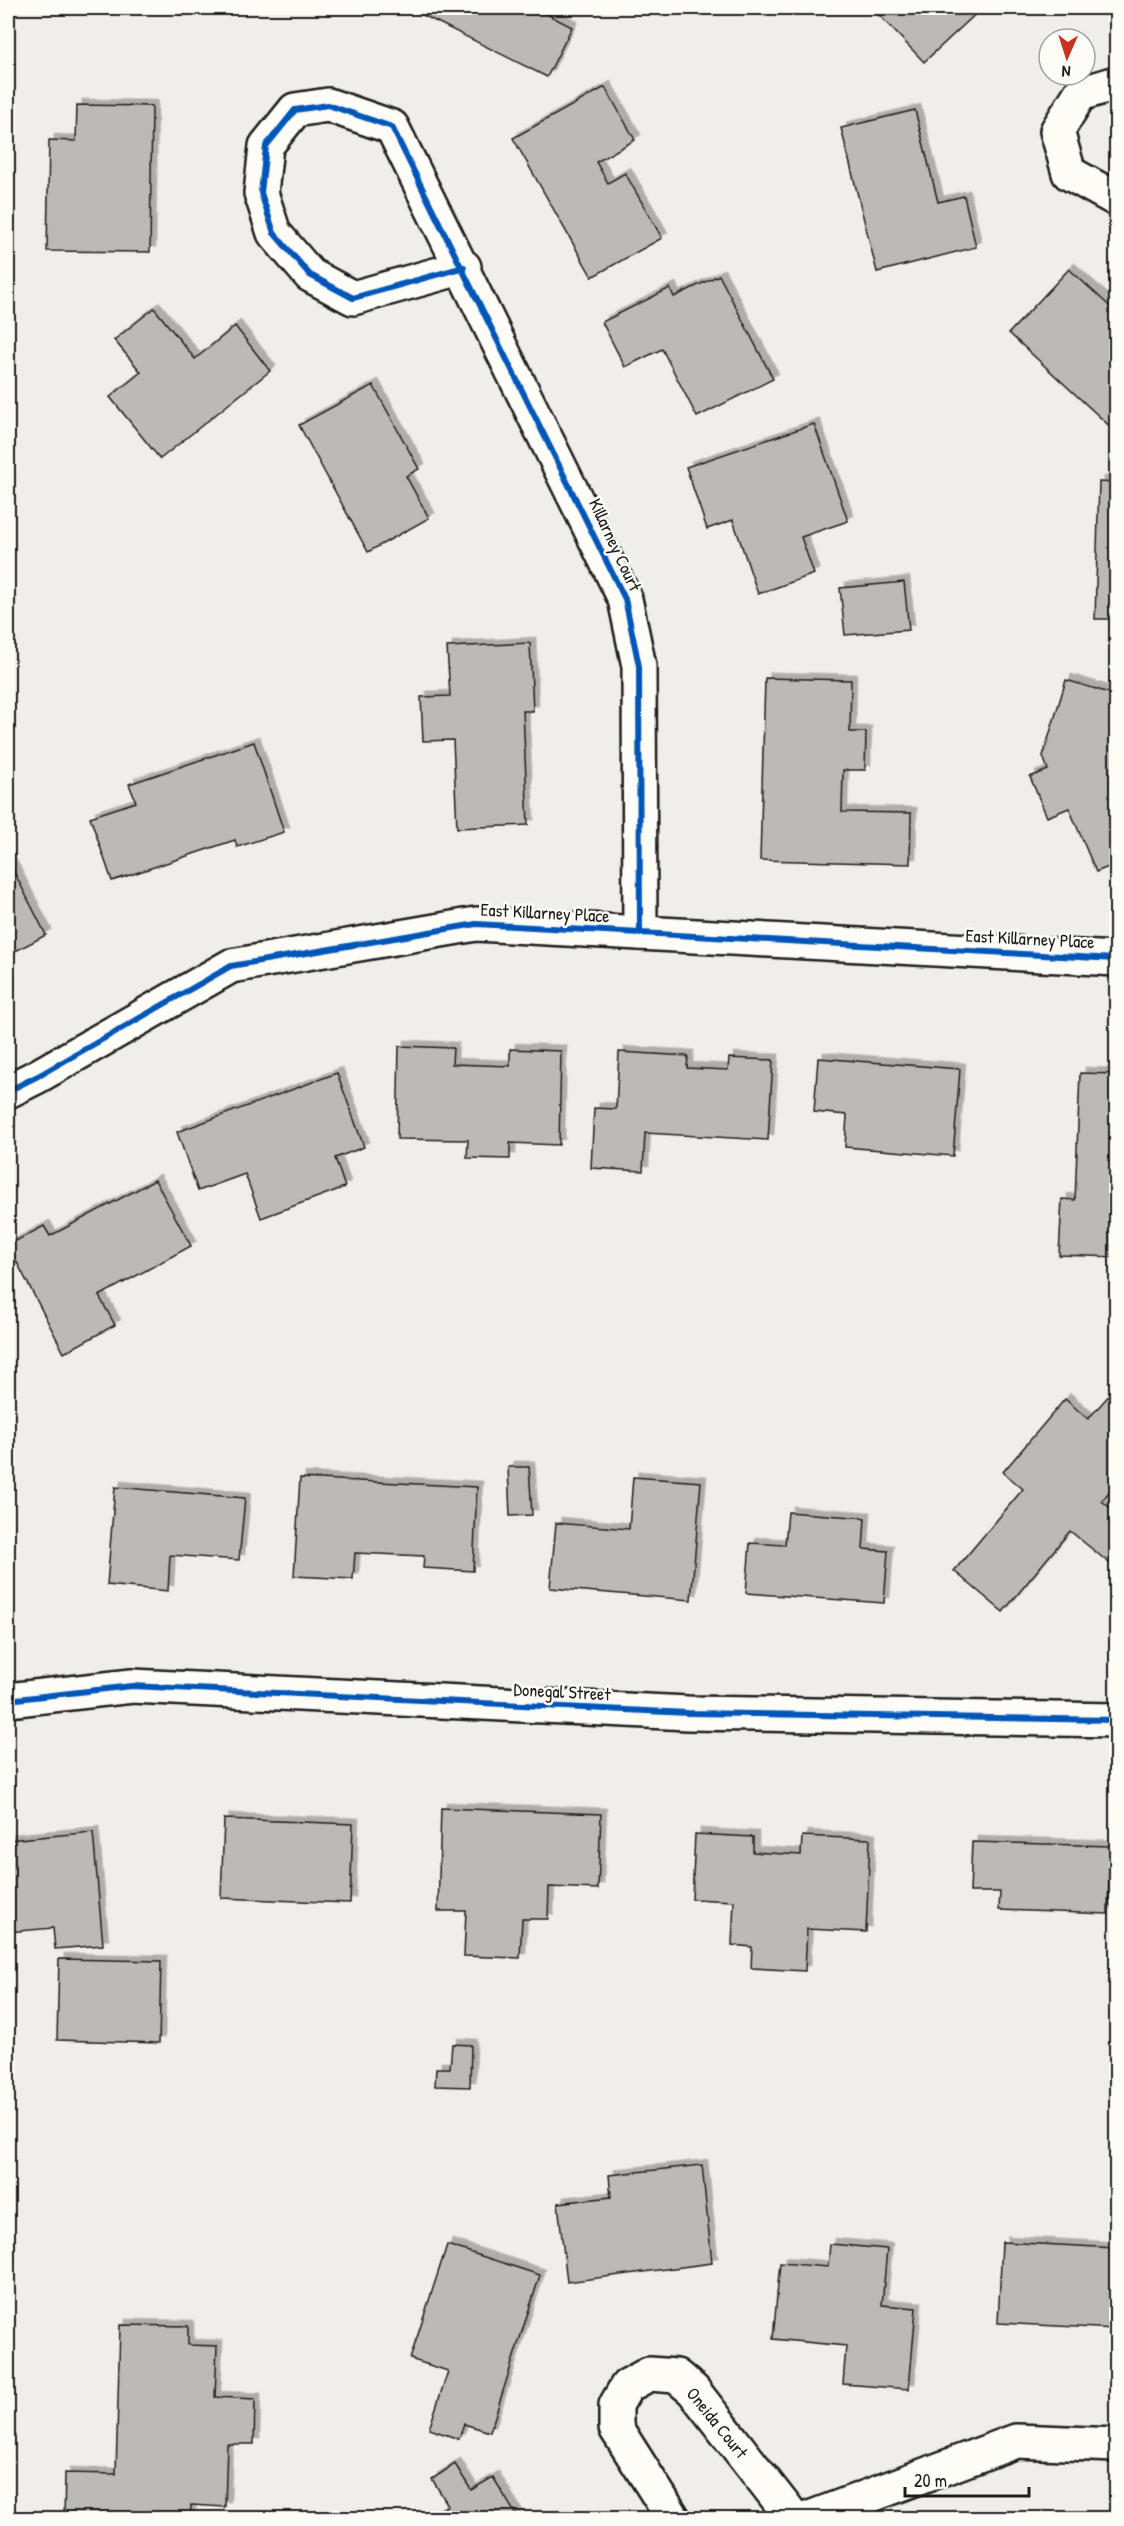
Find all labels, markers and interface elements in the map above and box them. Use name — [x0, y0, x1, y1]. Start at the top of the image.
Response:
north arrow — [1037, 27, 1097, 87]
text: N — [1061, 61, 1071, 83]
street label: Killarney Court — [583, 494, 648, 596]
street label: East Killarney Place — [480, 897, 610, 928]
street label: East Killarney Place — [965, 923, 1095, 954]
street label: Donegal Street — [513, 1676, 612, 1707]
street label: Oneida Court — [681, 2382, 754, 2464]
scale bar — [905, 2460, 1030, 2498]
text: 20 m — [914, 2468, 947, 2493]

